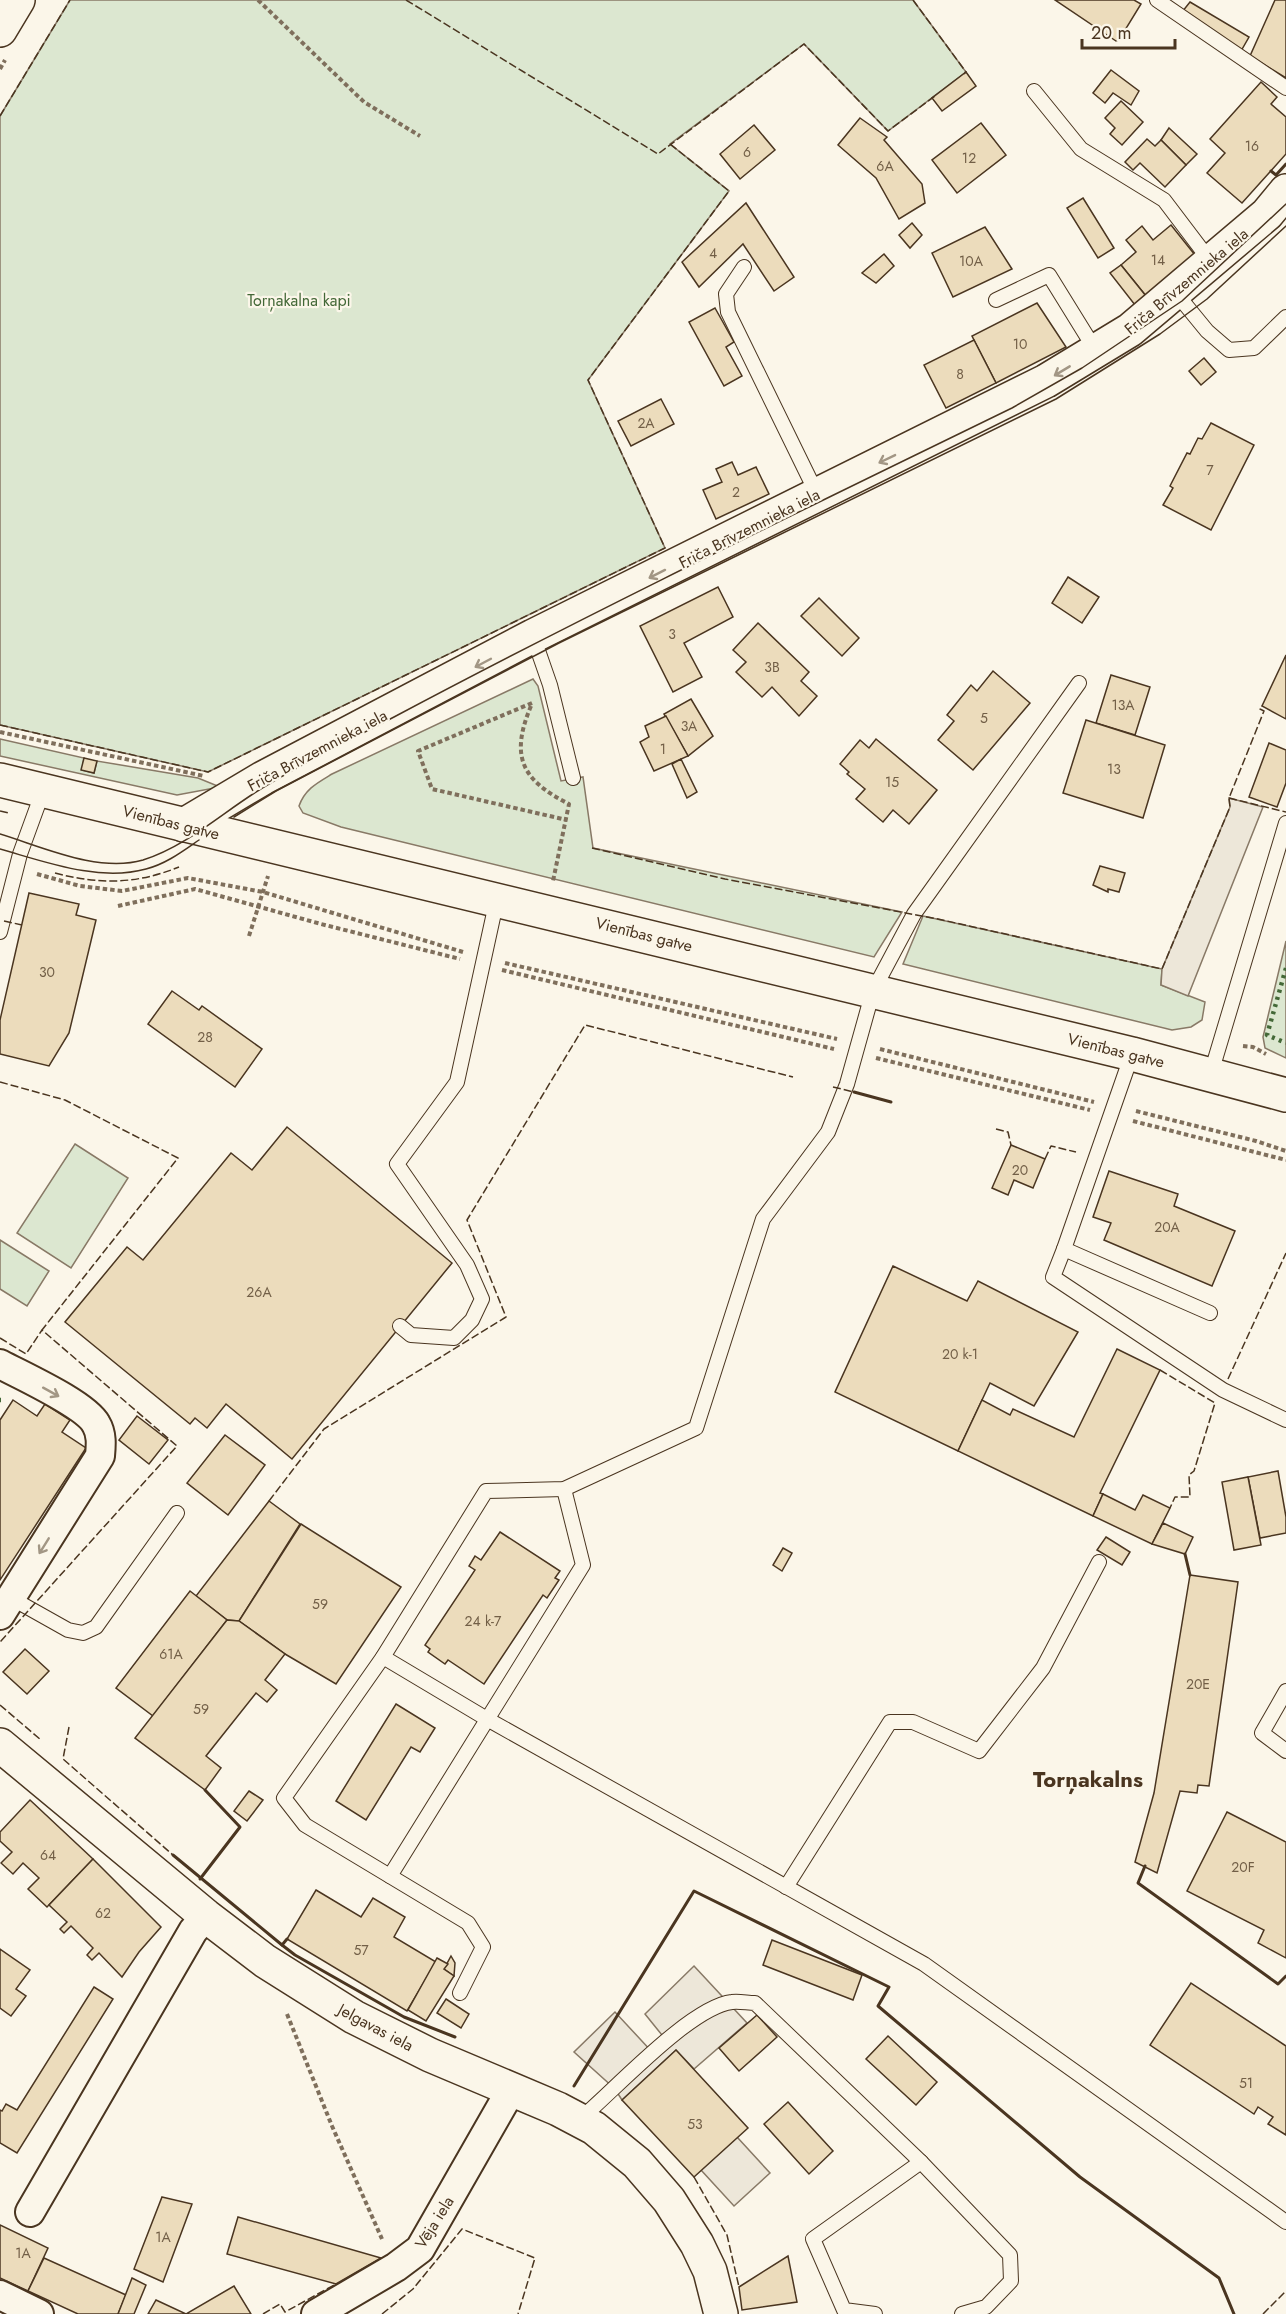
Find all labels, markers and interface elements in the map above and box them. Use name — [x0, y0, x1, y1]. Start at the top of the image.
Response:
scale bar — [1082, 12, 1175, 50]
text: 20 m — [1091, 20, 1131, 46]
house number: 16 — [1245, 136, 1259, 156]
house number: 6 — [743, 142, 751, 162]
house number: 12 — [962, 148, 976, 168]
house number: 6A — [876, 156, 894, 176]
street label: Friča Brīvzemnieka iela — [1119, 223, 1253, 340]
house number: 4 — [709, 243, 717, 263]
house number: 14 — [1151, 250, 1165, 270]
house number: 10A — [959, 251, 984, 271]
park label: Torņakalna kapi — [247, 289, 351, 312]
house number: 10 — [1013, 334, 1027, 354]
house number: 8 — [956, 364, 964, 384]
one-way arrow — [1054, 366, 1071, 378]
house number: 2A — [637, 413, 655, 433]
one-way arrow — [879, 454, 897, 465]
house number: 7 — [1206, 460, 1214, 480]
house number: 2 — [732, 482, 740, 502]
street label: Friča Brīvzemnieka iela — [675, 483, 824, 574]
one-way arrow — [648, 569, 666, 581]
house number: 3 — [668, 624, 676, 644]
one-way arrow — [474, 657, 492, 669]
house number: 3B — [764, 657, 780, 677]
house number: 13A — [1112, 695, 1135, 715]
street label: Friča Brīvzemnieka iela — [243, 704, 391, 797]
house number: 5 — [980, 708, 988, 728]
house number: 3A — [681, 716, 698, 736]
house number: 1 — [660, 739, 666, 759]
house number: 13 — [1107, 759, 1121, 779]
house number: 15 — [885, 772, 899, 792]
street label: Vienības gatve — [120, 799, 222, 846]
street label: Vienības gatve — [593, 911, 695, 958]
house number: 30 — [39, 962, 55, 982]
house number: 28 — [197, 1027, 213, 1047]
street label: Vienības gatve — [1065, 1027, 1167, 1074]
house number: 20 — [1012, 1160, 1028, 1180]
house number: 20A — [1154, 1217, 1181, 1237]
house number: 26A — [246, 1282, 272, 1302]
house number: 20 k-1 — [942, 1344, 978, 1364]
one-way arrow — [42, 1386, 59, 1398]
one-way arrow — [37, 1537, 49, 1554]
house number: 59 — [312, 1594, 328, 1614]
house number: 24 k-7 — [465, 1611, 502, 1631]
house number: 61A — [159, 1644, 184, 1664]
house number: 20E — [1186, 1674, 1210, 1694]
house number: 59 — [193, 1699, 209, 1719]
district label: Torņakalns — [1033, 1763, 1143, 1795]
house number: 64 — [40, 1845, 56, 1865]
house number: 20F — [1231, 1857, 1255, 1877]
house number: 62 — [95, 1903, 111, 1923]
house number: 57 — [353, 1940, 369, 1960]
street label: Jelgavas iela — [332, 1997, 417, 2057]
house number: 51 — [1239, 2073, 1253, 2093]
house number: 53 — [687, 2114, 703, 2134]
street label: Vēja iela — [409, 2192, 459, 2253]
house number: 1A — [155, 2227, 172, 2247]
house number: 1A — [15, 2243, 32, 2263]

